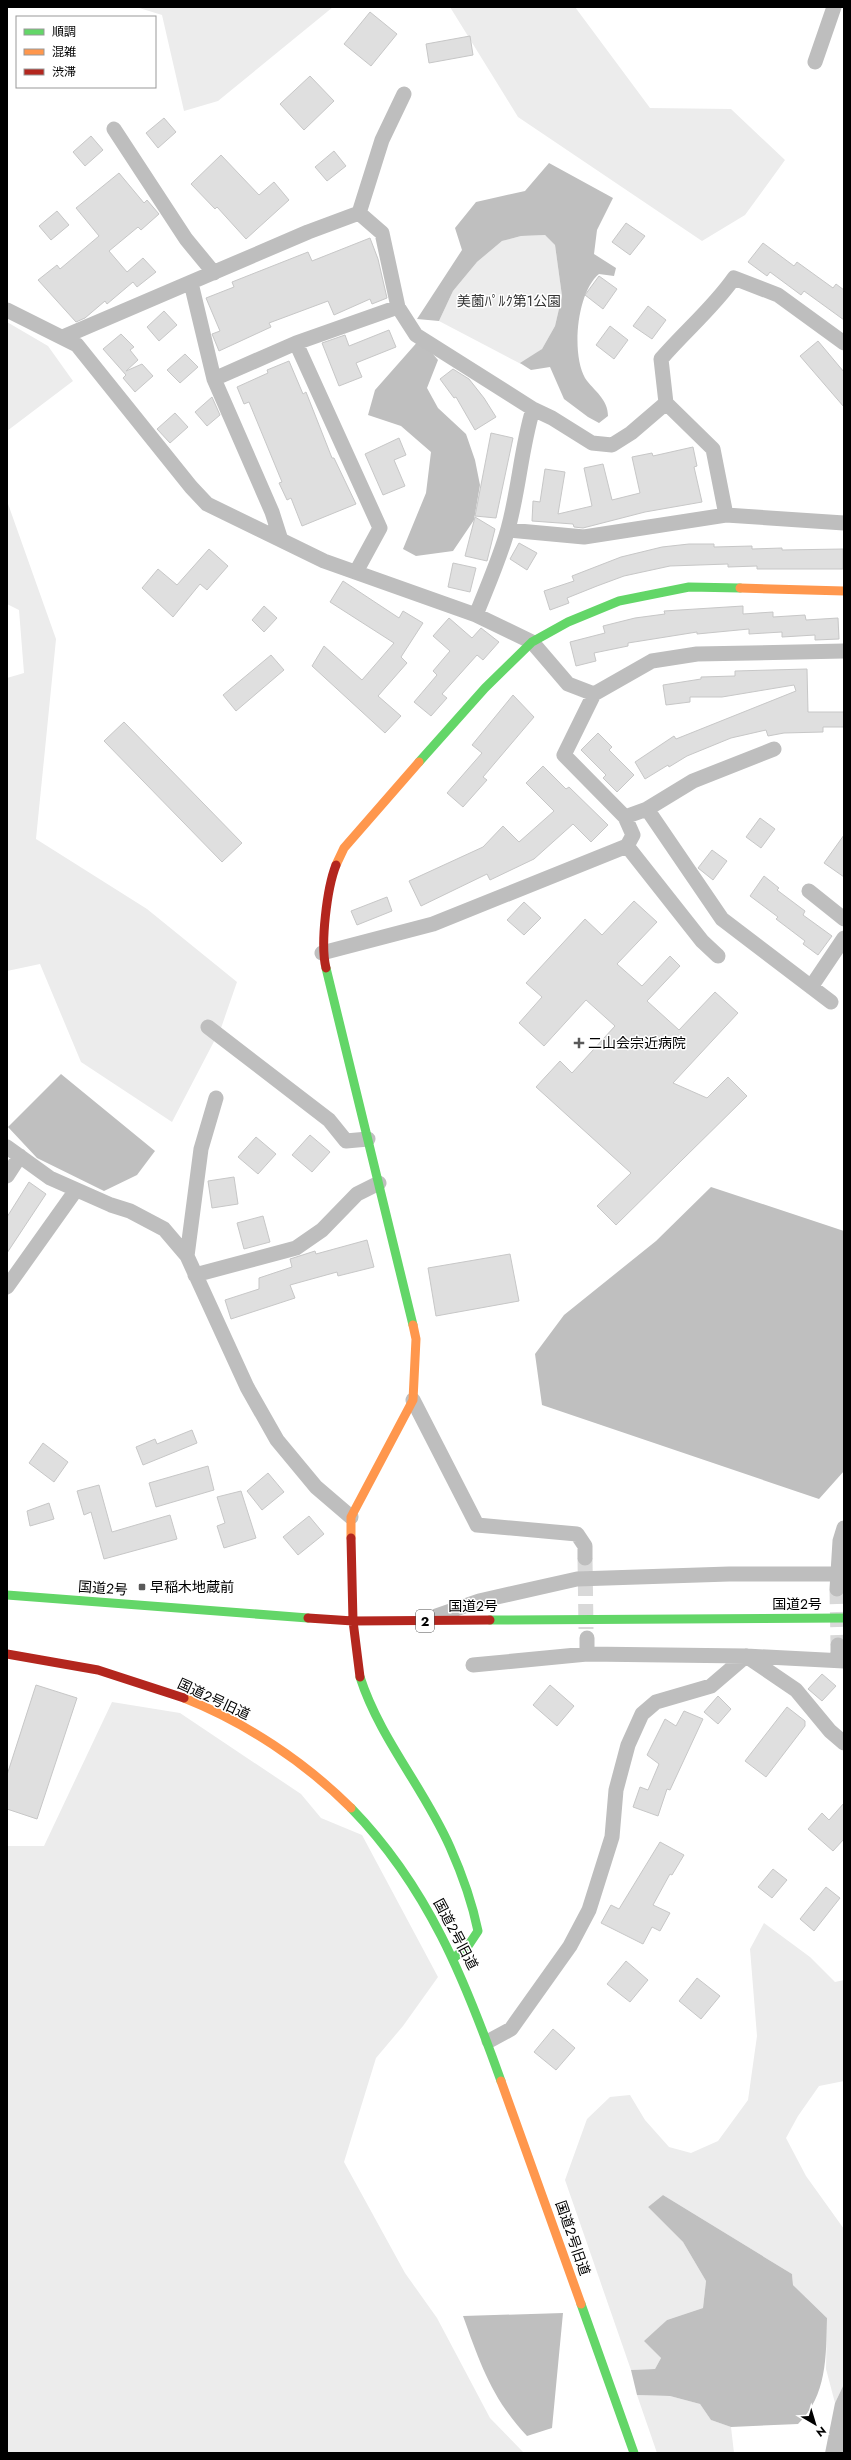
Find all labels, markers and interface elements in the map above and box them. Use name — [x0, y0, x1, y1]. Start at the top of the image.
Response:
legend — [16, 16, 156, 88]
text: 順調 — [52, 23, 76, 41]
text: 混雑 — [52, 43, 76, 61]
text: 渋滞 — [52, 63, 76, 81]
park label: 美薗ﾊﾟﾙｸ第1公園 — [457, 291, 561, 311]
place label: 二山会宗近病院 — [588, 1033, 686, 1053]
marker: 二山会宗近病院 — [573, 1037, 585, 1049]
street label: 国道2号 — [77, 1576, 129, 1600]
place label: 早稲木地蔵前 — [150, 1577, 234, 1597]
marker: 早稲木地蔵前 — [137, 1582, 147, 1592]
street label: 国道2号 — [772, 1594, 822, 1614]
street label: 国道2号 — [448, 1596, 498, 1616]
road number: 2 — [416, 1610, 434, 1632]
street label: 国道2号旧道 — [174, 1673, 254, 1725]
street label: 国道2号旧道 — [429, 1895, 483, 1973]
street label: 国道2号旧道 — [551, 2198, 595, 2278]
north arrow — [795, 2404, 835, 2444]
text: N — [813, 2423, 830, 2441]

